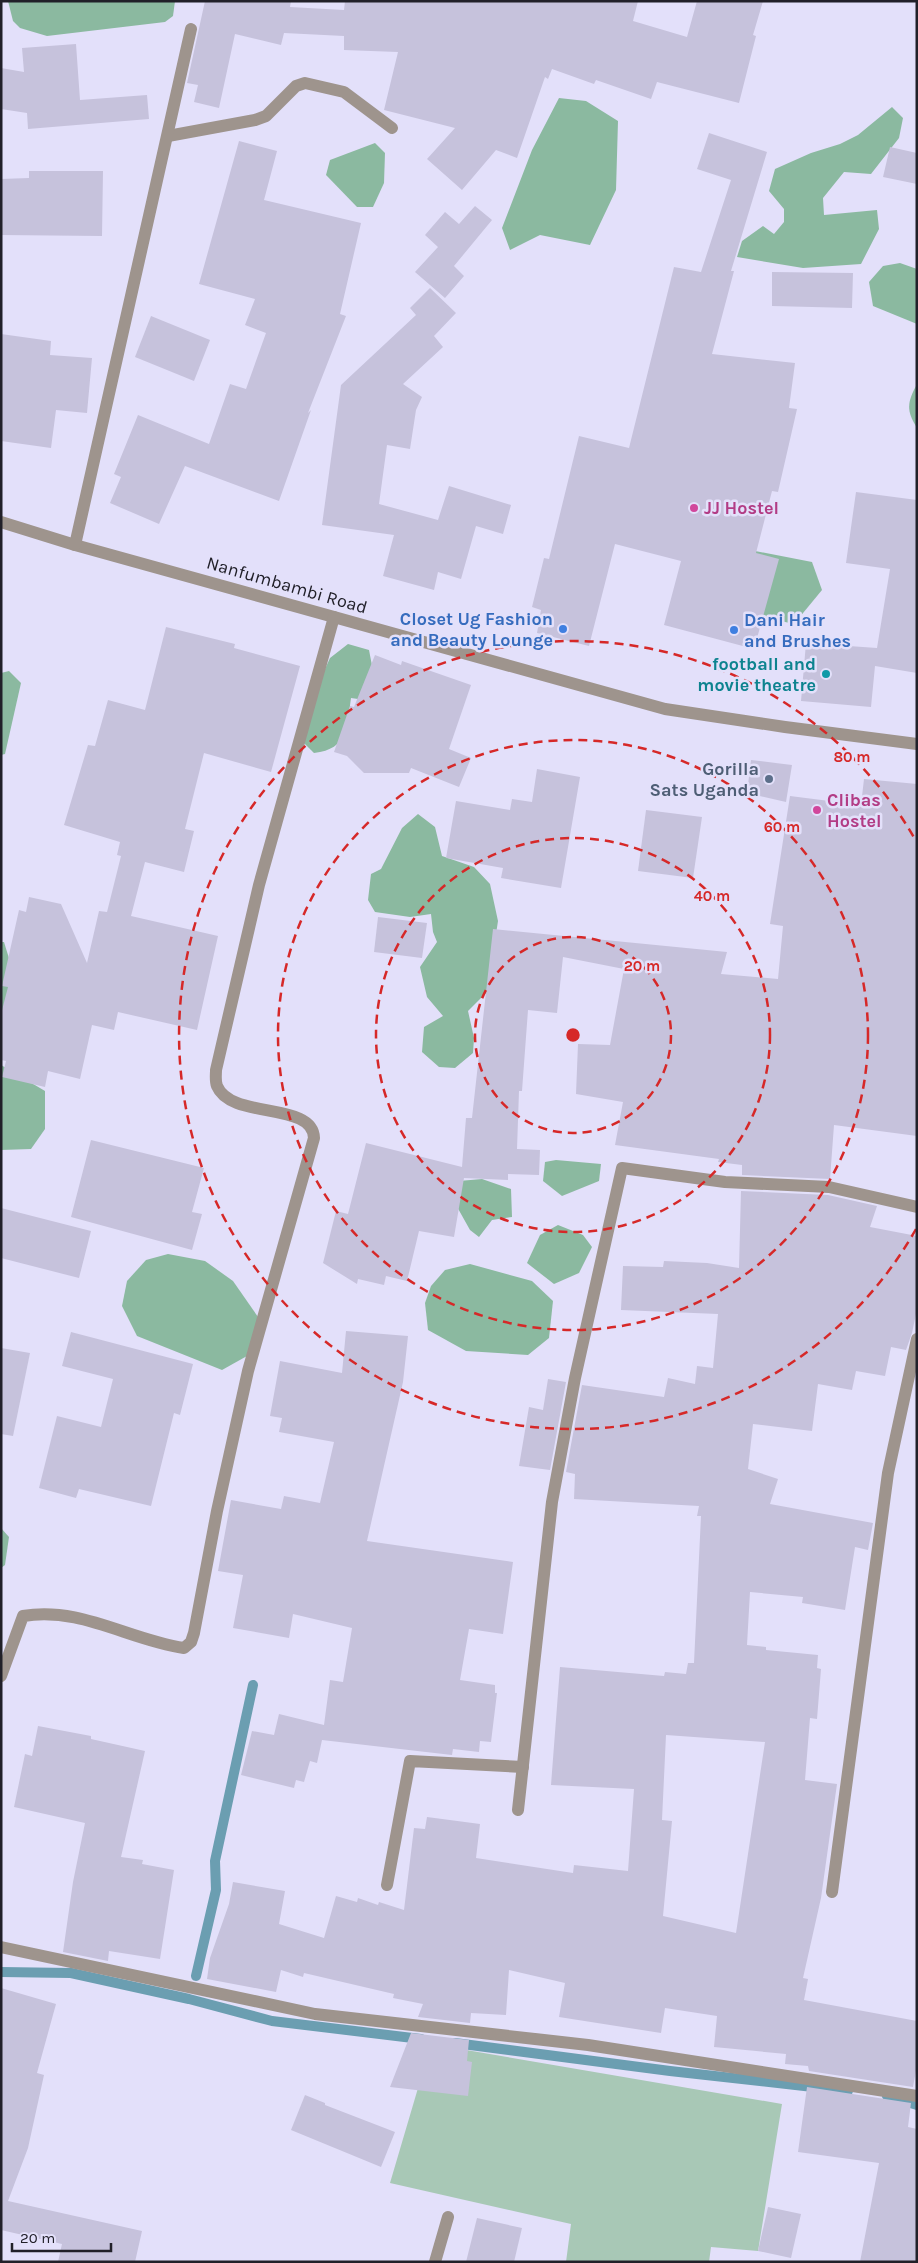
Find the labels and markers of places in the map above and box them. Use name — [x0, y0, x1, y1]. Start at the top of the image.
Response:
place label: JJ Hostel — [704, 497, 779, 519]
marker: JJ Hostel — [688, 502, 700, 514]
place label: Closet Ug Fashion and Beauty Lounge — [390, 608, 553, 651]
place label: Dani Hair and Brushes — [744, 609, 851, 652]
marker: Closet Ug Fashion and Beauty Lounge — [557, 623, 569, 635]
marker: Dani Hair and Brushes — [728, 624, 740, 636]
place label: football and movie theatre — [697, 653, 816, 696]
marker: football and movie theatre — [820, 668, 832, 680]
place label: Gorilla Sats Uganda — [650, 758, 759, 801]
marker: Gorilla Sats Uganda — [763, 773, 775, 785]
place label: Clibas Hostel — [827, 789, 882, 832]
marker: Clibas Hostel — [811, 804, 823, 816]
centre of rings — [564, 1026, 582, 1044]

